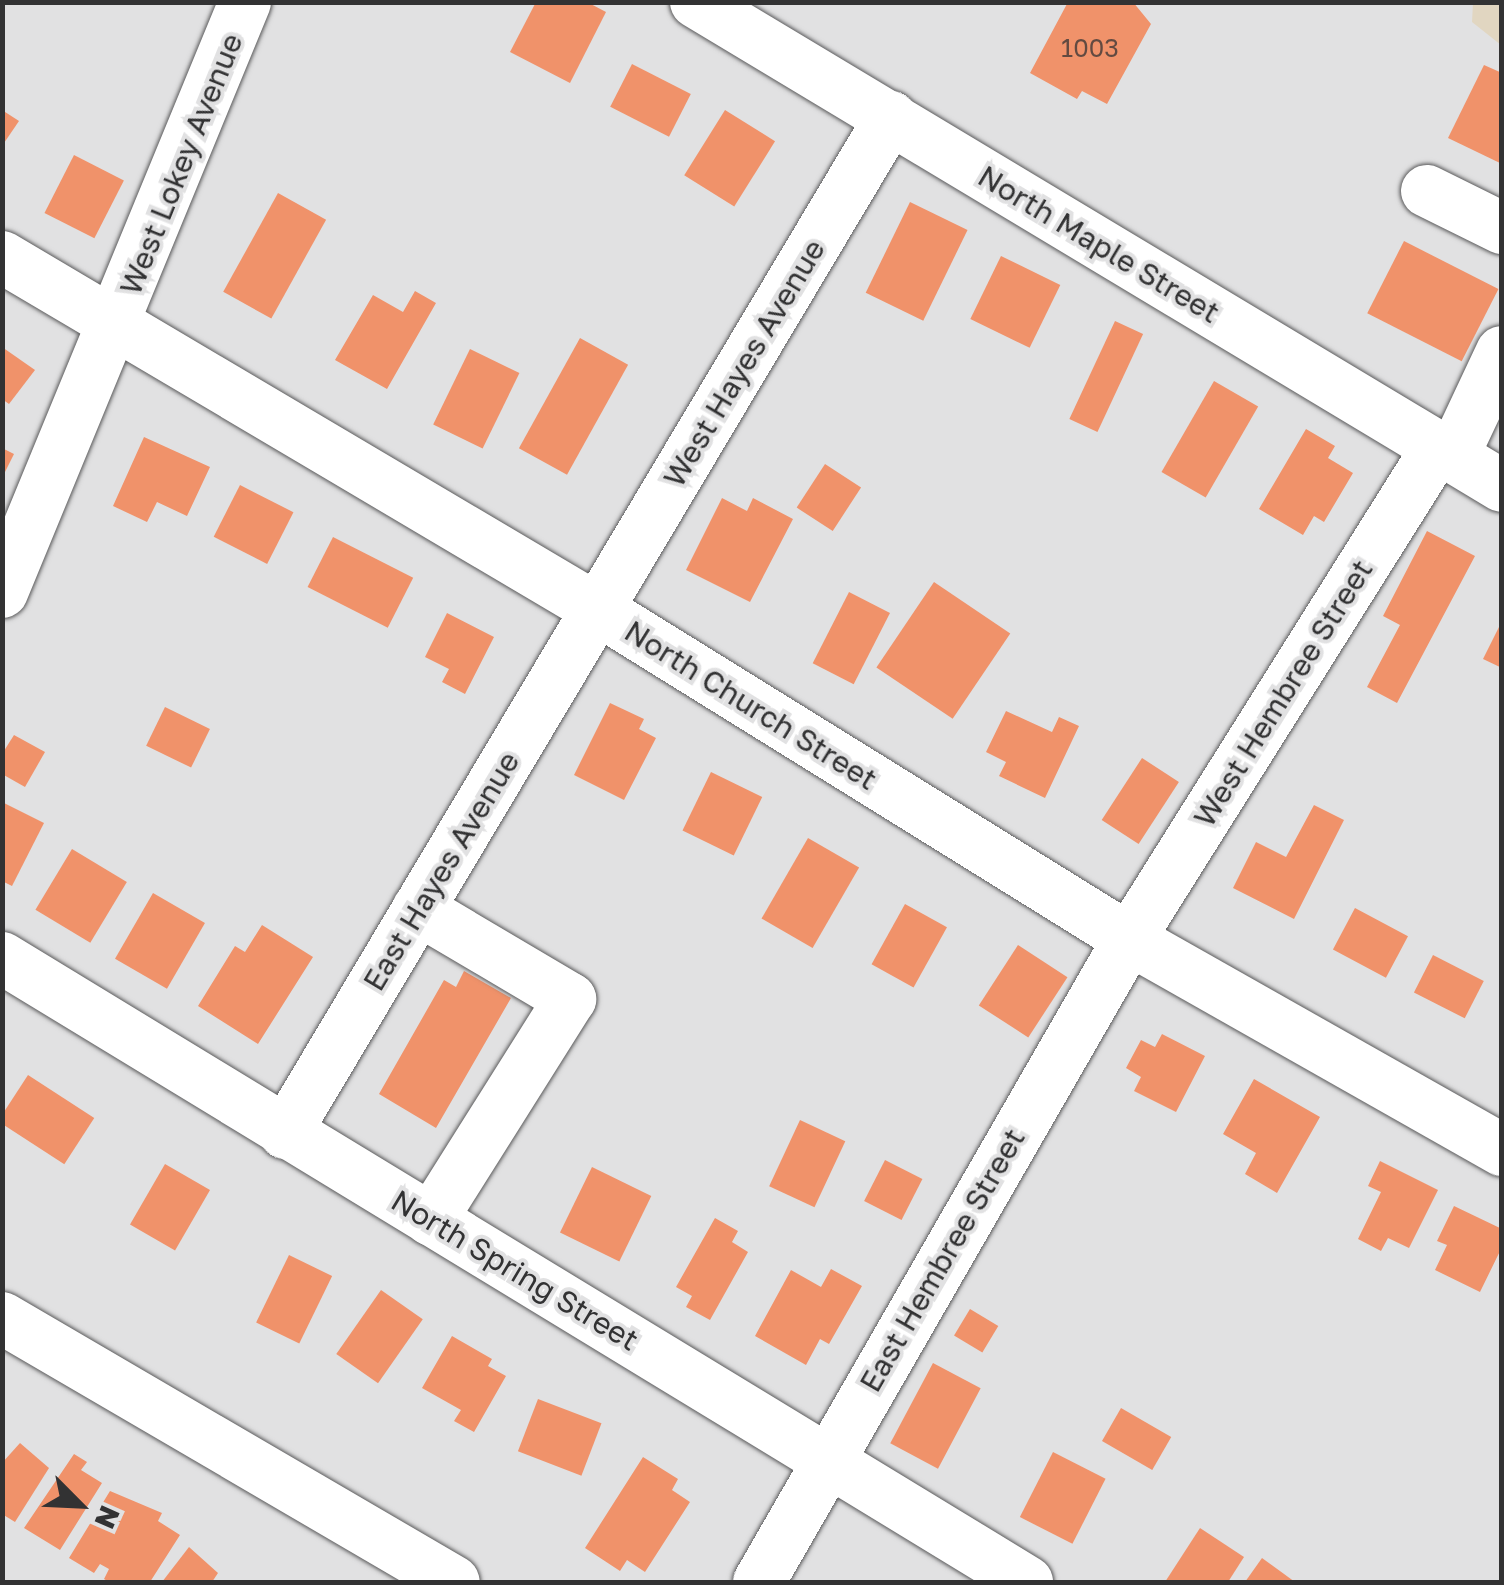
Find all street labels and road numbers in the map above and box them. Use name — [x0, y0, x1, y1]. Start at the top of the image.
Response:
street label: West Lokey Avenue — [112, 28, 250, 300]
street label: North Maple Street — [972, 158, 1226, 330]
street label: West Hayes Avenue — [656, 233, 832, 493]
street label: West Hembree Street — [1186, 553, 1380, 833]
street label: North Church Street — [618, 613, 884, 797]
street label: East Hayes Avenue — [355, 745, 527, 997]
street label: East Hembree Street — [852, 1122, 1032, 1398]
street label: North Spring Street — [385, 1182, 645, 1358]

